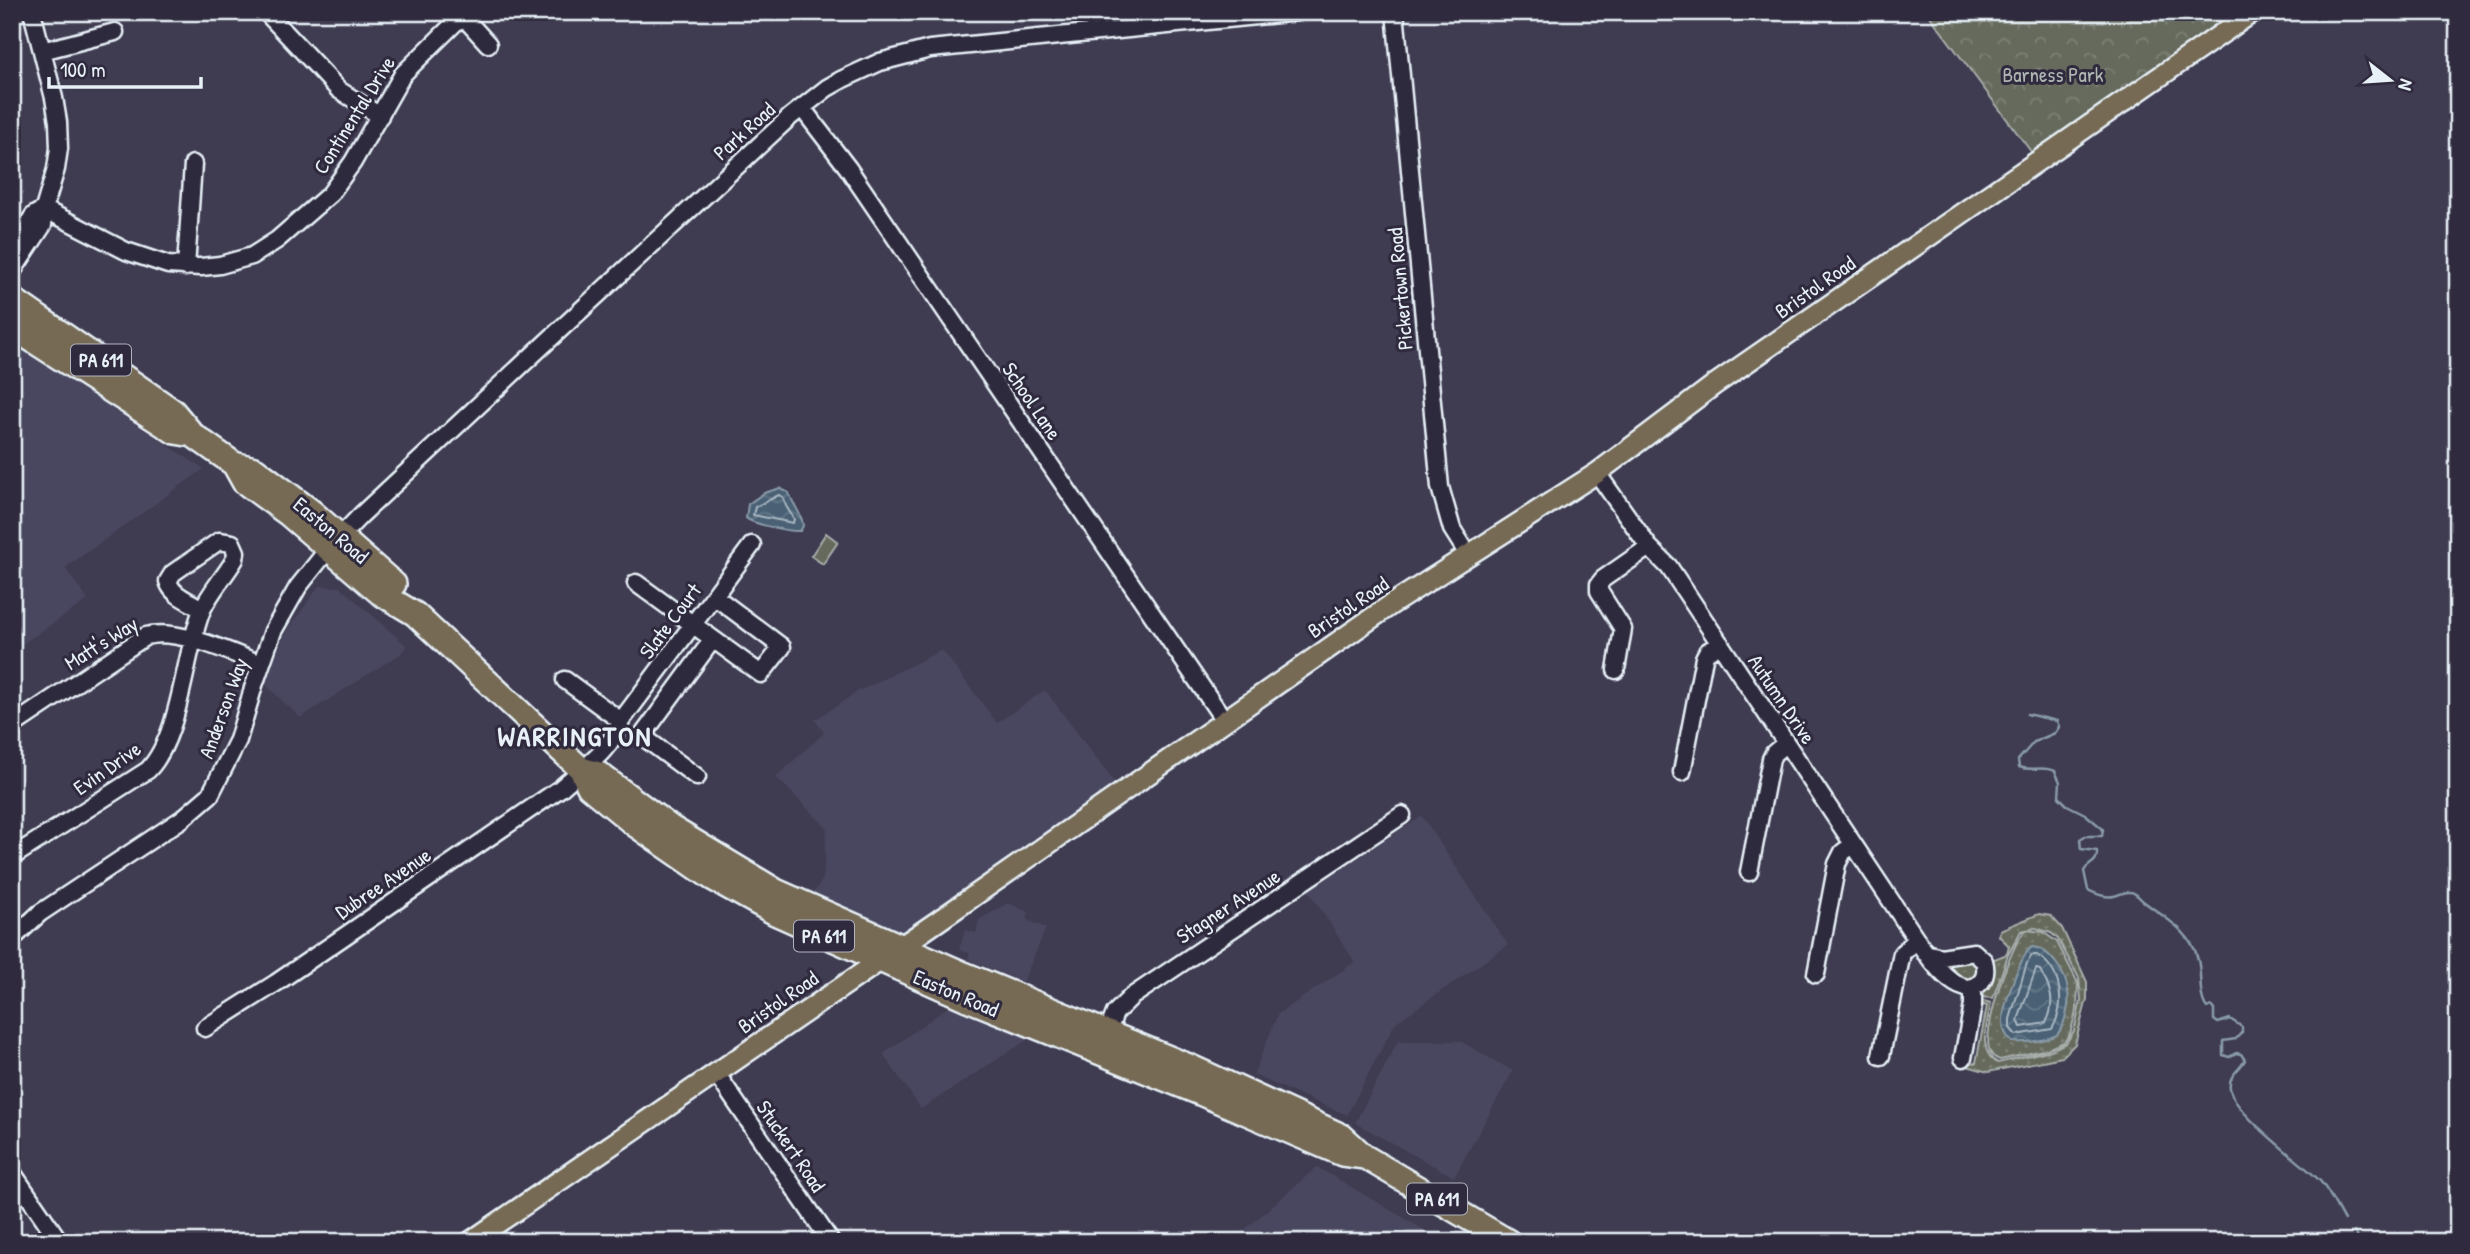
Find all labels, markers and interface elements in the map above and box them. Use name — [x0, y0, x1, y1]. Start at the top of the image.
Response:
scale bar — [49, 46, 201, 90]
north arrow — [2354, 46, 2424, 116]
street label: Continental Drive — [306, 50, 402, 180]
text: 100 m — [60, 55, 106, 84]
park label: Barness Park — [2003, 60, 2104, 89]
text: N — [2392, 76, 2420, 94]
street label: Park Road — [707, 95, 781, 167]
street label: Pickertown Road — [1380, 227, 1420, 351]
street label: Bristol Road — [1769, 249, 1861, 325]
road number: PA 611 — [71, 344, 131, 376]
street label: School Lane — [995, 356, 1069, 446]
street label: Easton Road — [287, 490, 375, 570]
street label: Bristol Road — [1302, 569, 1394, 645]
street label: Slate Court — [632, 577, 708, 665]
street label: Matt's Way — [59, 609, 143, 677]
street label: Autumn Drive — [1741, 648, 1823, 750]
street label: Anderson Way — [191, 653, 255, 762]
district label: WARRINGTON — [498, 717, 652, 755]
street label: Evin Drive — [67, 734, 147, 802]
street label: Dubree Avenue — [329, 840, 437, 926]
street label: Stagner Avenue — [1170, 862, 1286, 950]
road number: PA 611 — [794, 920, 854, 952]
street label: Easton Road — [909, 962, 1003, 1024]
street label: Bristol Road — [732, 964, 824, 1040]
street label: Stuckert Road — [750, 1094, 832, 1198]
road number: PA 611 — [1407, 1184, 1467, 1214]

